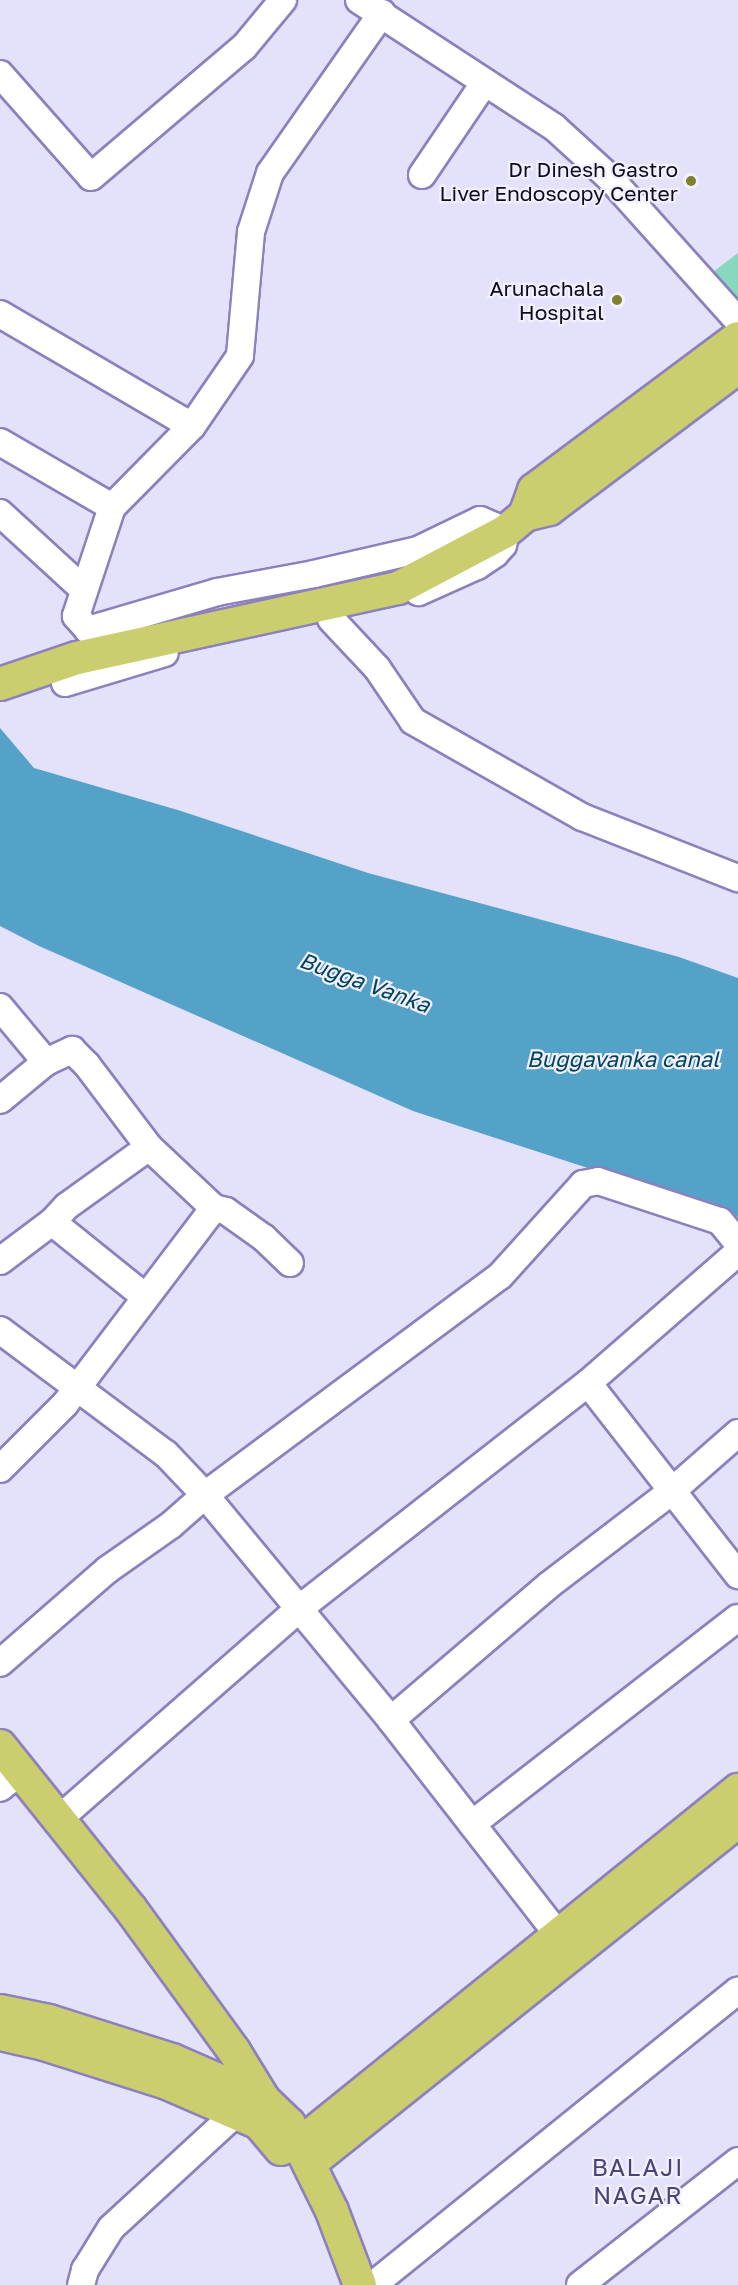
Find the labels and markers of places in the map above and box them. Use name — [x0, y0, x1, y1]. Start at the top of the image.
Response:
place label: Dr Dinesh Gastro Liver Endoscopy Center — [440, 156, 678, 206]
marker: Dr Dinesh Gastro Liver Endoscopy Center — [682, 172, 700, 190]
place label: Arunachala Hospital — [489, 275, 604, 325]
marker: Arunachala Hospital — [608, 291, 626, 309]

